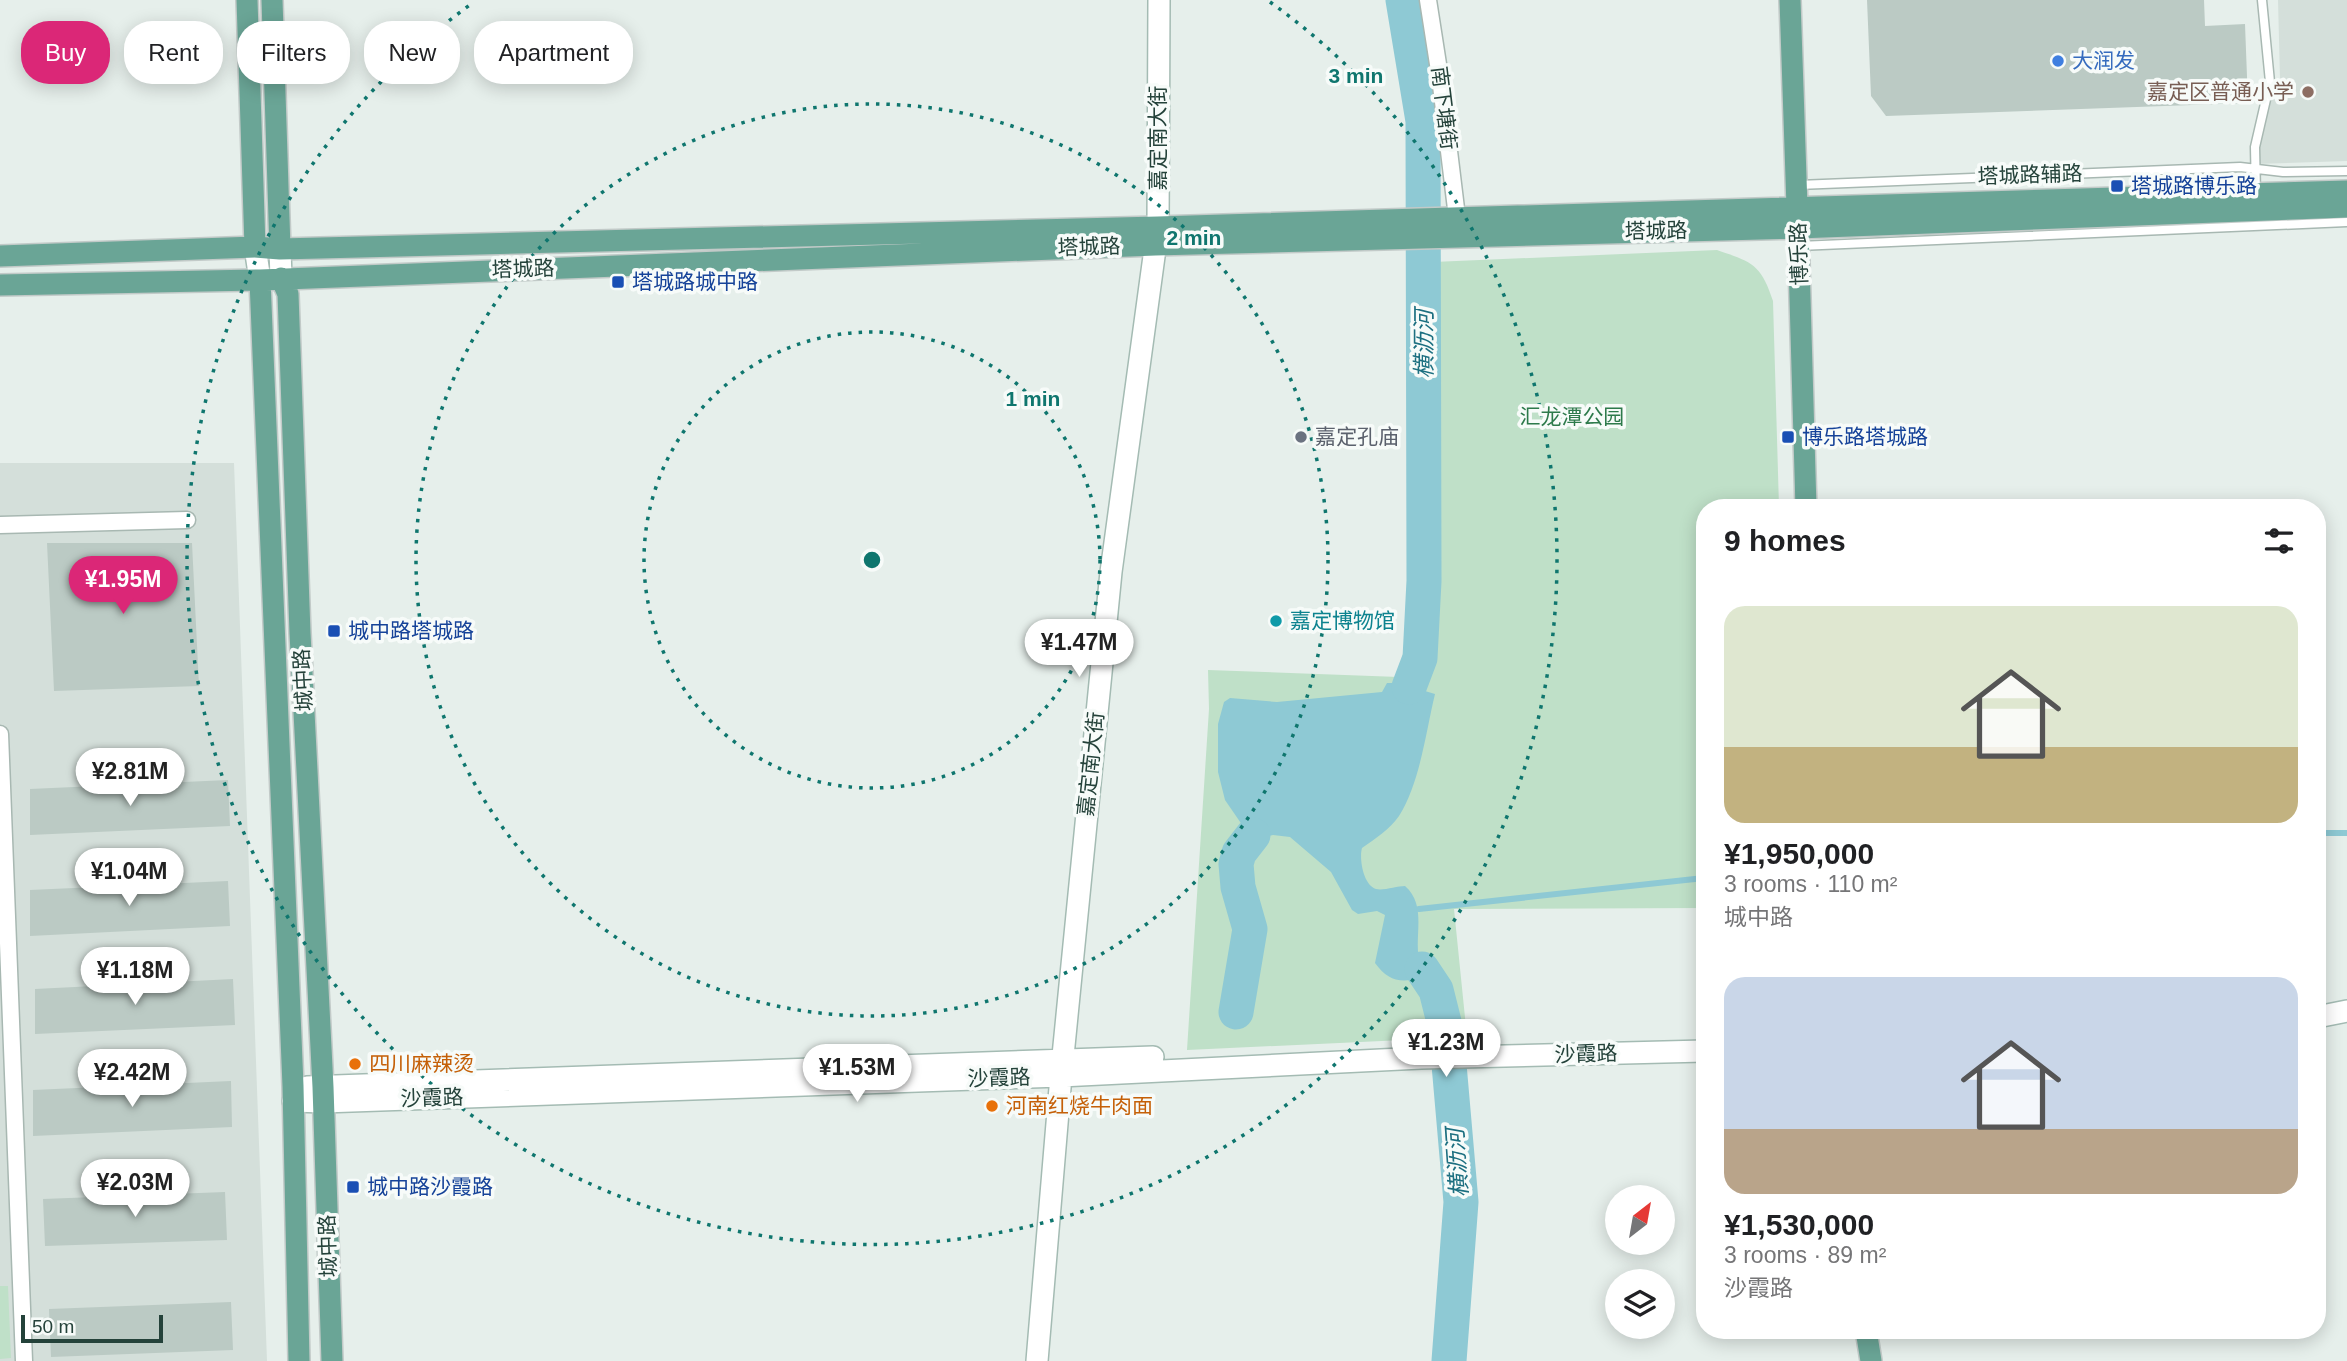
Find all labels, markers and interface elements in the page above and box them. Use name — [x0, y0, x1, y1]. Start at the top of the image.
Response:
chip: Buy — [21, 21, 110, 84]
chip: Rent — [124, 21, 223, 84]
chip: Filters — [237, 21, 350, 84]
chip: New — [364, 21, 460, 84]
chip: Apartment — [474, 21, 633, 84]
place label: 大润发 — [2072, 49, 2135, 72]
marker: 大润发 — [2050, 53, 2066, 69]
text: 3 min — [1329, 64, 1383, 87]
street label: 南下塘街 — [1428, 65, 1461, 151]
place label: 嘉定区普通小学 — [2147, 80, 2294, 103]
marker: 嘉定区普通小学 — [2300, 84, 2316, 100]
street label: 嘉定南大街 — [1146, 86, 1169, 191]
street label: 塔城路辅路 — [1977, 161, 2083, 188]
place label: 塔城路博乐路 — [2131, 174, 2257, 197]
marker: 塔城路博乐路 — [2109, 178, 2125, 194]
street label: 塔城路 — [1624, 218, 1688, 243]
street label: 博乐路 — [1786, 222, 1811, 286]
text: 2 min — [1167, 226, 1221, 249]
street label: 塔城路 — [1057, 234, 1121, 259]
street label: 塔城路 — [491, 256, 555, 281]
place label: 塔城路城中路 — [632, 270, 758, 293]
marker: 塔城路城中路 — [610, 274, 626, 290]
water label: 横沥河 — [1411, 306, 1437, 379]
text: 1 min — [1006, 387, 1060, 410]
park label: 汇龙潭公园 — [1520, 405, 1625, 428]
place label: 嘉定孔庙 — [1315, 425, 1399, 448]
place label: 博乐路塔城路 — [1802, 425, 1928, 448]
marker: 嘉定孔庙 — [1293, 429, 1309, 445]
marker: 博乐路塔城路 — [1780, 429, 1796, 445]
icon: filters — [2260, 522, 2298, 560]
text: 9 homes — [1724, 524, 1846, 557]
centre of rings — [860, 548, 884, 572]
pin: ¥1.95M — [66, 556, 180, 616]
text: ¥1.95M — [85, 566, 161, 592]
place label: 嘉定博物馆 — [1290, 609, 1395, 632]
marker: 嘉定博物馆 — [1268, 613, 1284, 629]
place label: 城中路塔城路 — [348, 619, 474, 642]
pin: ¥1.47M — [1022, 620, 1136, 679]
marker: 城中路塔城路 — [326, 623, 342, 639]
text: ¥1.47M — [1041, 629, 1117, 655]
street label: 城中路 — [289, 648, 316, 712]
icon: home — [1948, 651, 2074, 777]
street label: 嘉定南大街 — [1074, 711, 1107, 817]
pin: ¥2.81M — [73, 748, 187, 808]
text: ¥2.81M — [92, 758, 168, 784]
text: ¥1,950,000 — [1724, 837, 1874, 870]
pin: ¥1.04M — [72, 848, 186, 908]
text: ¥1.04M — [91, 858, 167, 884]
text: 3 rooms · 110 m² — [1724, 871, 1897, 897]
text: 城中路 — [1724, 904, 1793, 930]
pin: ¥1.18M — [78, 948, 192, 1007]
text: ¥1.18M — [97, 957, 173, 983]
pin: ¥1.23M — [1389, 1020, 1503, 1079]
icon: home — [1948, 1022, 2074, 1148]
text: ¥1.23M — [1408, 1029, 1484, 1055]
street label: 沙霞路 — [1554, 1041, 1618, 1066]
pin: ¥1.53M — [800, 1044, 914, 1104]
pin: ¥2.42M — [75, 1050, 189, 1109]
place label: 四川麻辣烫 — [369, 1052, 474, 1075]
text: ¥1.53M — [819, 1054, 895, 1080]
marker: 四川麻辣烫 — [347, 1056, 363, 1072]
text: ¥2.42M — [94, 1059, 170, 1085]
street label: 沙霞路 — [967, 1065, 1031, 1090]
street label: 沙霞路 — [400, 1085, 464, 1110]
place label: 河南红烧牛肉面 — [1006, 1094, 1153, 1117]
marker: 河南红烧牛肉面 — [984, 1098, 1000, 1114]
water label: 横沥河 — [1441, 1124, 1472, 1198]
pin: ¥2.03M — [78, 1160, 192, 1219]
text: ¥2.03M — [97, 1169, 173, 1195]
place label: 城中路沙霞路 — [367, 1175, 493, 1198]
marker: 城中路沙霞路 — [345, 1179, 361, 1195]
north arrow — [1605, 1185, 1675, 1255]
map controls — [1605, 1185, 1675, 1339]
text: ¥1,530,000 — [1724, 1208, 1874, 1241]
street label: 城中路 — [315, 1214, 340, 1278]
text: 3 rooms · 89 m² — [1724, 1242, 1886, 1268]
button: layers — [1605, 1269, 1675, 1339]
text: 沙霞路 — [1724, 1275, 1793, 1301]
scale bar — [21, 1312, 163, 1344]
text: 50 m — [32, 1316, 74, 1337]

